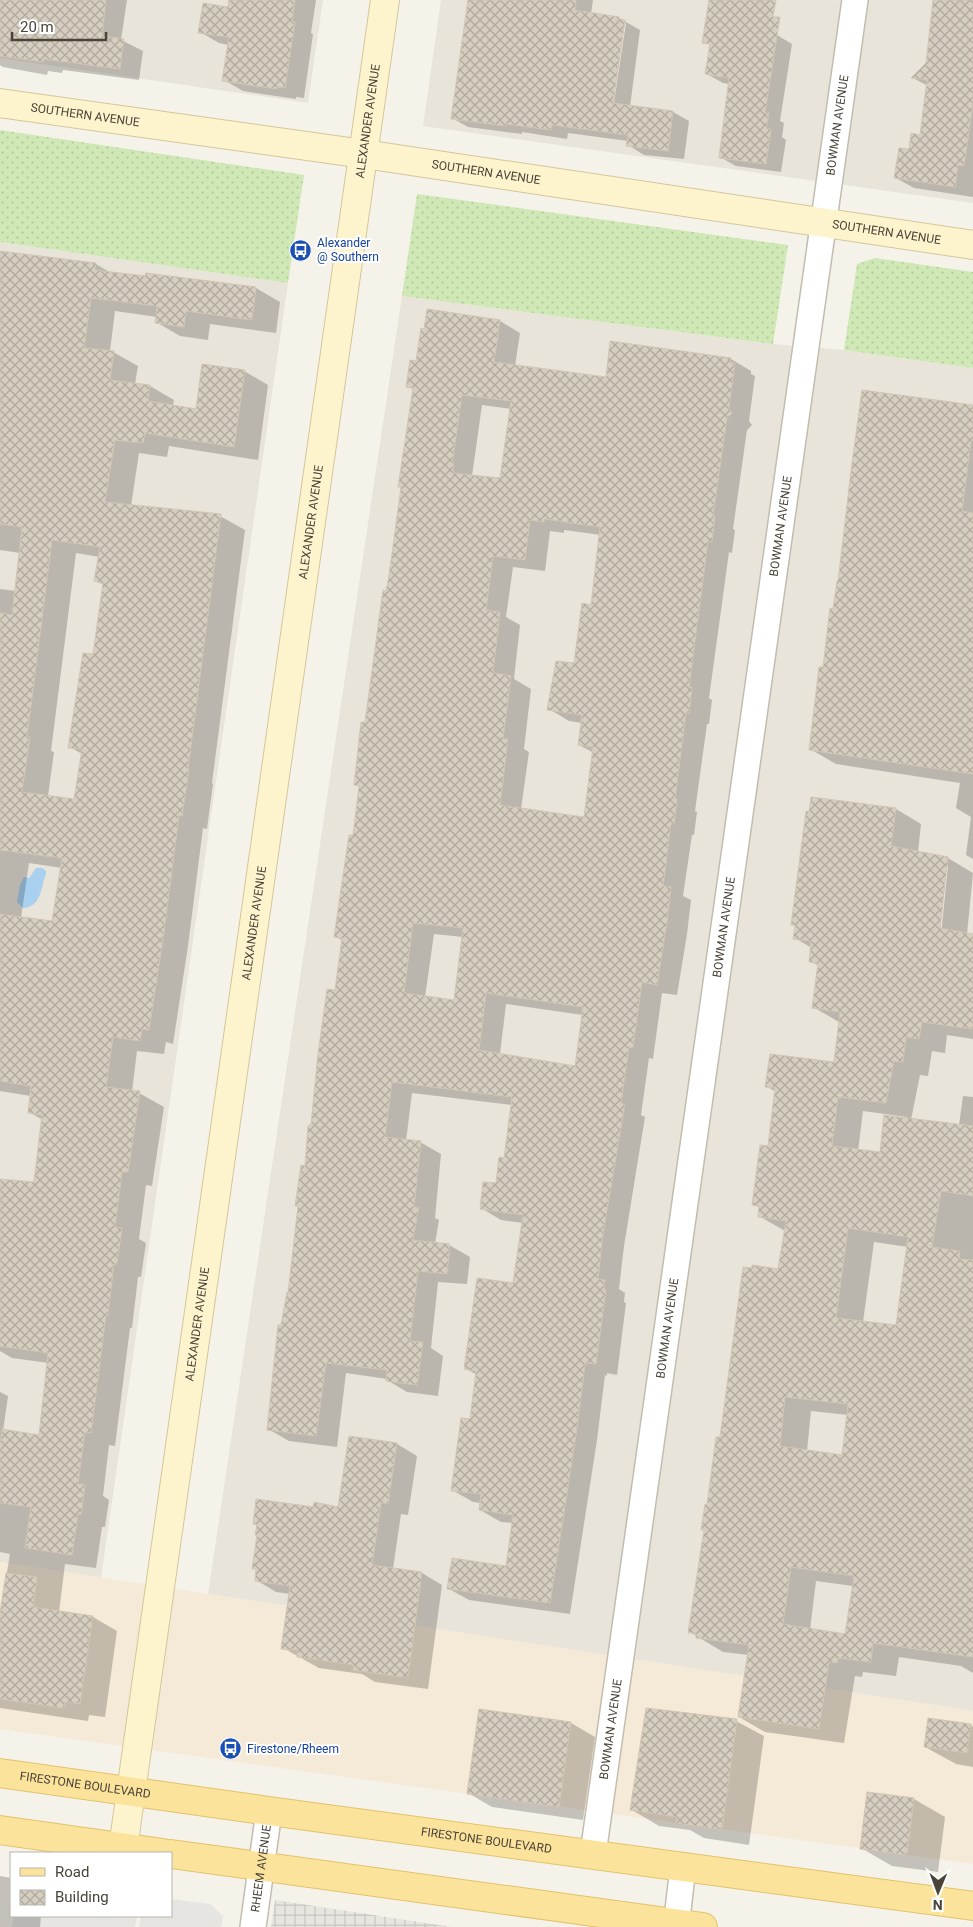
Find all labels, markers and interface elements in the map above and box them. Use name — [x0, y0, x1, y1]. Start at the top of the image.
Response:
scale bar — [12, 10, 106, 42]
text: 20 m — [20, 18, 54, 36]
street label: ALEXANDER AVENUE — [353, 63, 383, 179]
street label: BOWMAN AVENUE — [823, 74, 851, 176]
street label: SOUTHERN AVENUE — [30, 100, 141, 129]
street label: SOUTHERN AVENUE — [431, 157, 542, 187]
street label: SOUTHERN AVENUE — [831, 217, 942, 247]
place label: Alexander @ Southern — [317, 236, 379, 264]
bus stop icon: Alexander @ Southern — [289, 238, 313, 262]
street label: ALEXANDER AVENUE — [296, 464, 326, 580]
street label: BOWMAN AVENUE — [767, 475, 795, 577]
street label: ALEXANDER AVENUE — [239, 865, 269, 981]
street label: BOWMAN AVENUE — [710, 876, 738, 978]
street label: ALEXANDER AVENUE — [182, 1266, 212, 1382]
street label: BOWMAN AVENUE — [653, 1277, 681, 1379]
street label: BOWMAN AVENUE — [597, 1678, 625, 1780]
bus stop icon: Firestone/Rheem — [219, 1737, 243, 1761]
place label: Firestone/Rheem — [247, 1742, 339, 1756]
street label: FIRESTONE BOULEVARD — [19, 1769, 152, 1801]
street label: RHEEM AVENUE — [248, 1824, 274, 1913]
street label: FIRESTONE BOULEVARD — [420, 1825, 553, 1856]
legend — [10, 1852, 172, 1917]
text: Road — [55, 1863, 89, 1881]
north arrow — [913, 1867, 963, 1917]
text: Building — [55, 1888, 109, 1906]
text: N — [933, 1897, 943, 1913]

